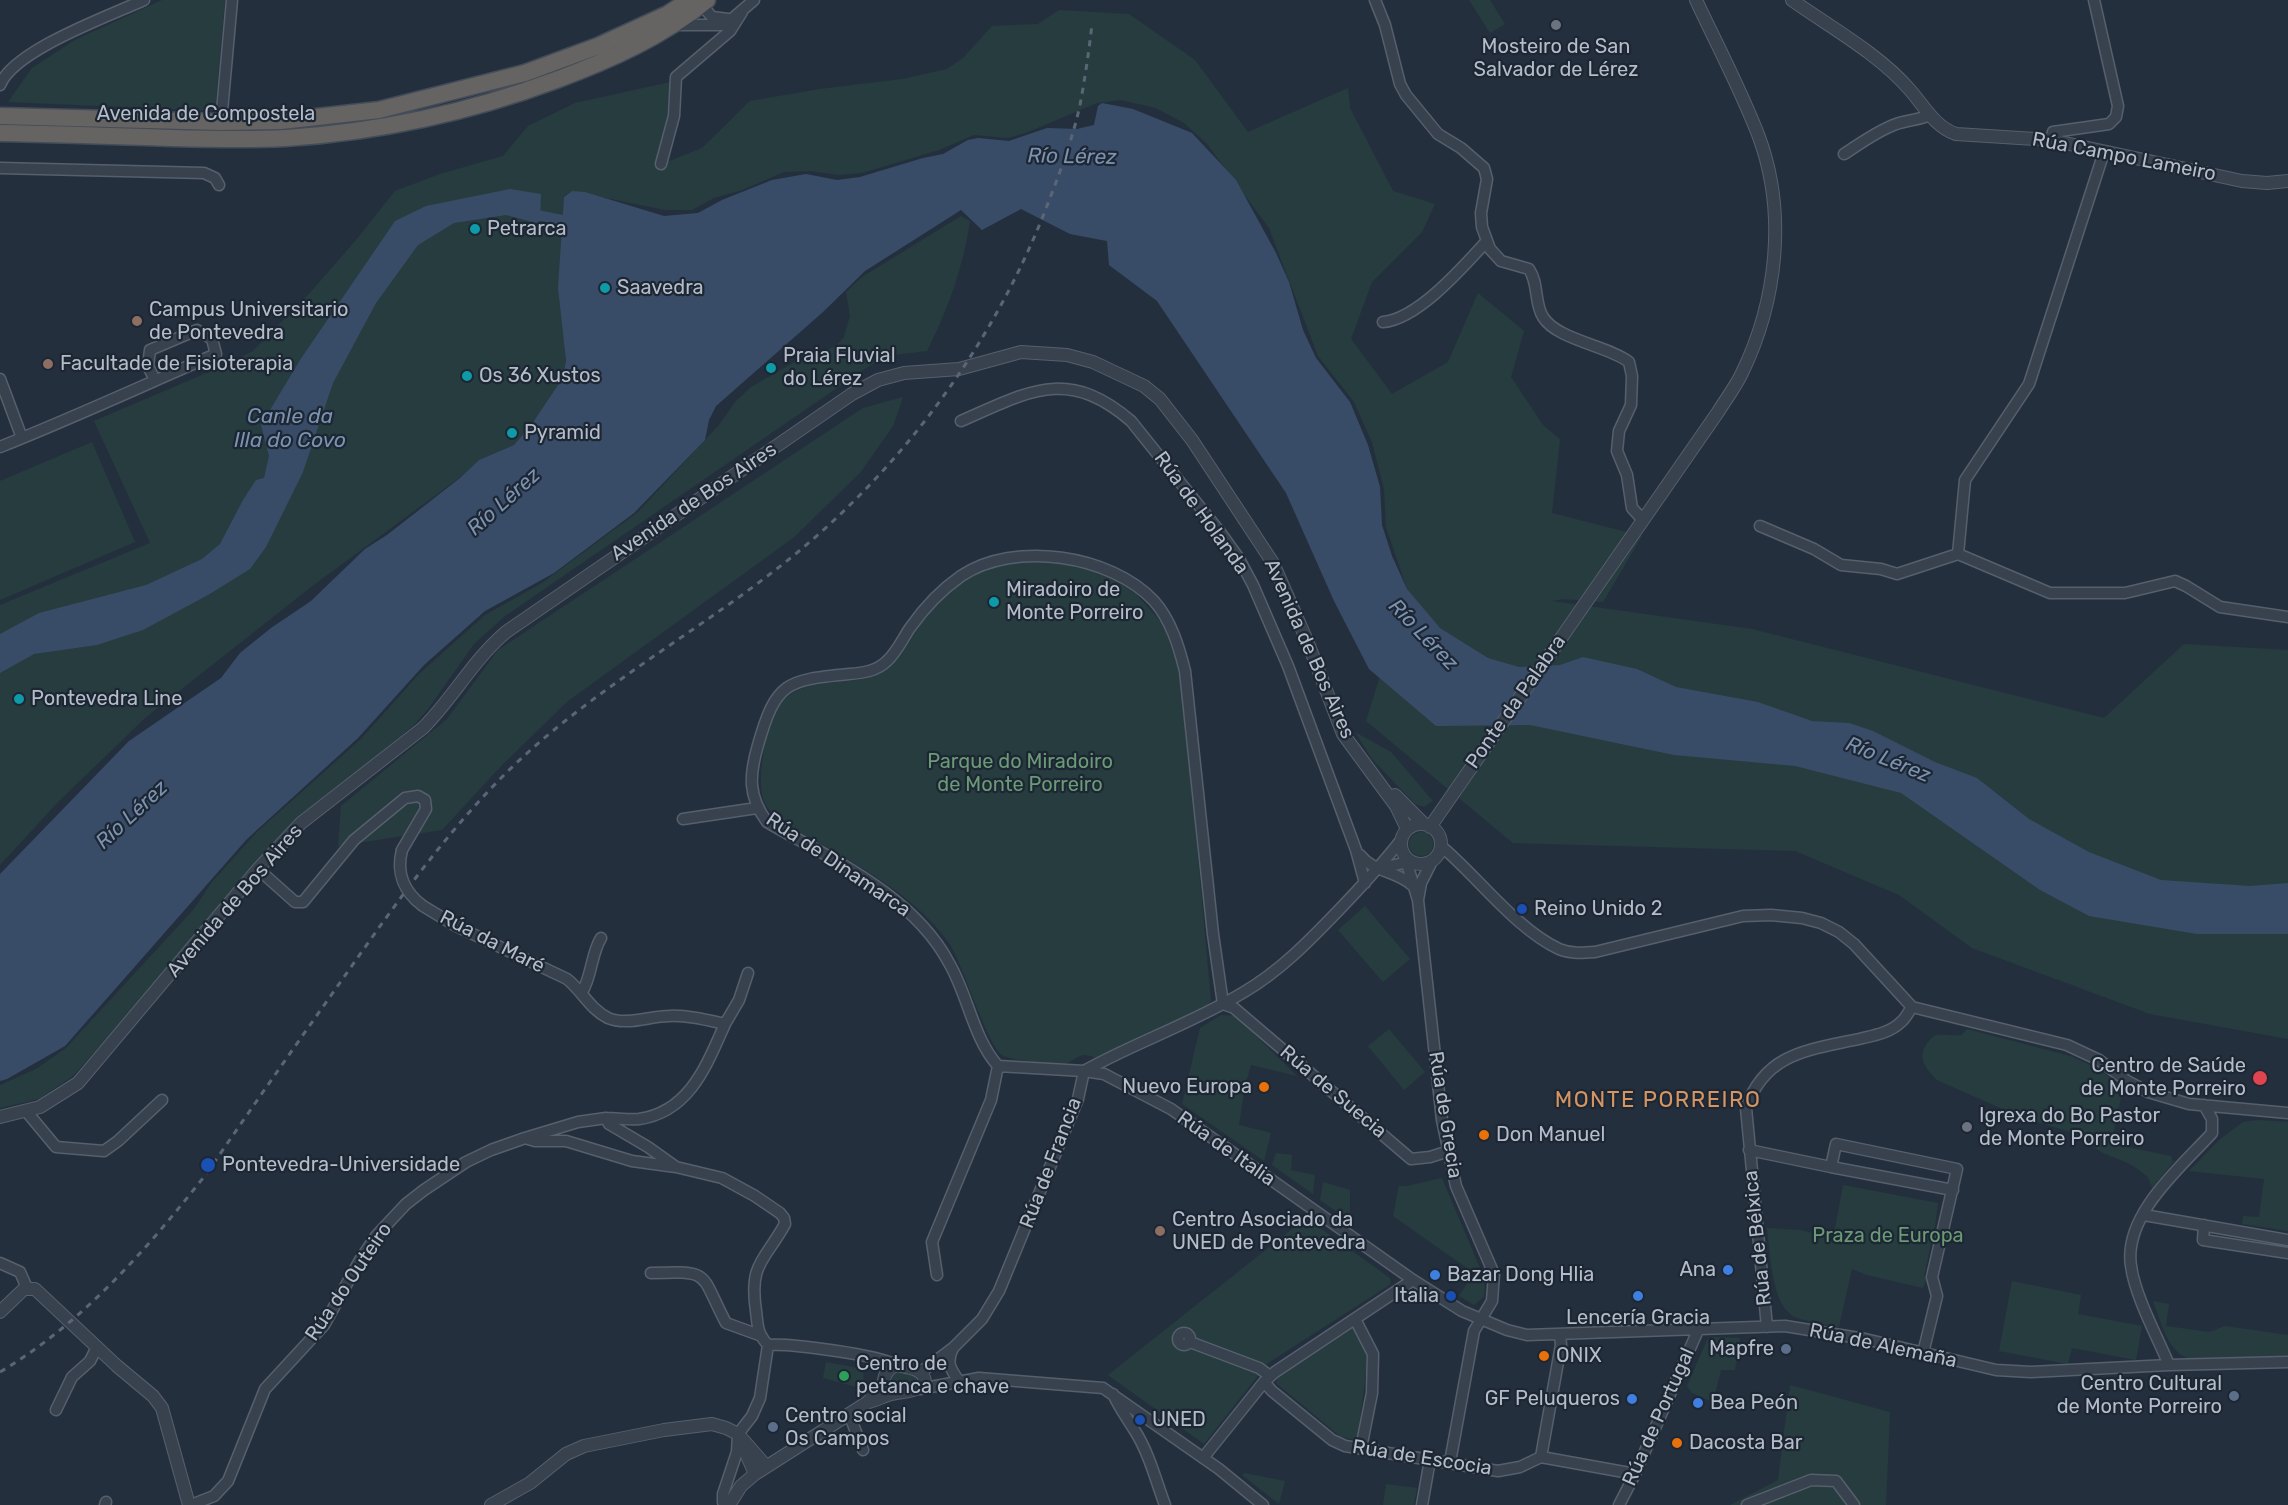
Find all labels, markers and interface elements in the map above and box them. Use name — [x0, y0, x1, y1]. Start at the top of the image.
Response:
marker: Mosteiro de San Salvador de Lérez — [1549, 18, 1563, 32]
place label: Mosteiro de San Salvador de Lérez — [1474, 35, 1638, 82]
street label: Avenida de Compostela — [97, 102, 315, 126]
street label: Rúa Campo Lameiro — [2030, 127, 2218, 187]
water label: Río Lérez — [1027, 144, 1117, 170]
place label: Petrarca — [487, 217, 567, 241]
marker: Petrarca — [468, 222, 482, 236]
place label: Saavedra — [617, 276, 704, 300]
marker: Saavedra — [598, 281, 612, 295]
place label: Campus Universitario de Pontevedra — [149, 298, 349, 345]
marker: Campus Universitario de Pontevedra — [130, 314, 144, 328]
place label: Praia Fluvial do Lérez — [783, 344, 895, 391]
place label: Facultade de Fisioterapia — [60, 352, 293, 376]
marker: Facultade de Fisioterapia — [41, 357, 55, 371]
marker: Praia Fluvial do Lérez — [764, 361, 778, 375]
place label: Os 36 Xustos — [479, 364, 601, 388]
marker: Os 36 Xustos — [460, 369, 474, 383]
water label: Canle da Illa do Covo — [234, 404, 346, 454]
place label: Pyramid — [524, 421, 601, 445]
marker: Pyramid — [505, 426, 519, 440]
street label: Avenida de Bos Aires — [607, 438, 781, 566]
street label: Rúa de Holanda — [1148, 447, 1254, 579]
water label: Río Lérez — [462, 463, 546, 541]
street label: Avenida de Bos Aires — [1258, 555, 1360, 743]
place label: Miradoiro de Monte Porreiro — [1006, 578, 1143, 625]
water label: Río Lérez — [1383, 594, 1463, 676]
marker: Miradoiro de Monte Porreiro — [987, 595, 1001, 609]
street label: Ponte da Palabra — [1461, 630, 1571, 774]
place label: Pontevedra Line — [31, 687, 182, 711]
marker: Pontevedra Line — [12, 692, 26, 706]
water label: Río Lérez — [1842, 732, 1934, 788]
park label: Parque do Miradoiro de Monte Porreiro — [927, 750, 1113, 797]
water label: Río Lérez — [91, 775, 173, 855]
street label: Rúa de Dinamarca — [761, 808, 915, 922]
street label: Avenida de Bos Aires — [162, 820, 308, 982]
place label: Reino Unido 2 — [1534, 897, 1663, 921]
marker: Reino Unido 2 — [1515, 902, 1529, 916]
street label: Rúa da Maré — [436, 905, 548, 979]
street label: Rúa de Suecia — [1275, 1040, 1391, 1144]
street label: Rúa de Grecia — [1423, 1050, 1467, 1180]
place label: Centro de Saúde de Monte Porreiro — [2081, 1054, 2246, 1101]
marker: Centro de Saúde de Monte Porreiro — [2251, 1069, 2269, 1087]
place label: Nuevo Europa — [1122, 1075, 1252, 1099]
marker: Nuevo Europa — [1257, 1080, 1271, 1094]
district label: MONTE PORREIRO — [1555, 1088, 1761, 1114]
street label: Rúa de Francia — [1015, 1094, 1087, 1232]
place label: Igrexa do Bo Pastor de Monte Porreiro — [1979, 1104, 2160, 1151]
street label: Rúa de Italia — [1172, 1106, 1280, 1192]
marker: Igrexa do Bo Pastor de Monte Porreiro — [1960, 1120, 1974, 1134]
place label: Don Manuel — [1496, 1123, 1605, 1147]
marker: Don Manuel — [1477, 1128, 1491, 1142]
place label: Pontevedra-Universidade — [222, 1153, 460, 1177]
marker: Pontevedra-Universidade — [199, 1156, 217, 1174]
street label: Rúa de Bélxica — [1739, 1169, 1777, 1307]
place label: Centro Asociado da UNED de Pontevedra — [1172, 1208, 1366, 1255]
street label: Rúa do Outeiro — [301, 1218, 397, 1346]
marker: Centro Asociado da UNED de Pontevedra — [1153, 1224, 1167, 1238]
park label: Praza de Europa — [1812, 1224, 1964, 1248]
place label: Ana — [1679, 1258, 1716, 1282]
place label: Bazar Dong Hlia — [1447, 1263, 1594, 1287]
marker: Ana — [1721, 1263, 1735, 1277]
marker: Bazar Dong Hlia — [1428, 1268, 1442, 1282]
place label: Italia — [1394, 1284, 1439, 1308]
marker: Italia — [1444, 1289, 1458, 1303]
marker: Lencería Gracia — [1631, 1289, 1645, 1303]
place label: Lencería Gracia — [1566, 1306, 1710, 1330]
street label: Rúa de Alemaña — [1807, 1319, 1959, 1373]
place label: Mapfre — [1709, 1337, 1774, 1361]
marker: Mapfre — [1779, 1342, 1793, 1356]
place label: ONIX — [1556, 1344, 1602, 1368]
street label: Rúa de Portugal — [1618, 1344, 1700, 1490]
marker: ONIX — [1537, 1349, 1551, 1363]
place label: Centro de petanca e chave — [856, 1352, 1009, 1399]
marker: Centro de petanca e chave — [837, 1369, 851, 1383]
place label: Centro Cultural de Monte Porreiro — [2057, 1372, 2222, 1419]
place label: GF Peluqueros — [1485, 1387, 1620, 1411]
marker: Centro Cultural de Monte Porreiro — [2227, 1389, 2241, 1403]
place label: Bea Peón — [1710, 1391, 1798, 1415]
marker: GF Peluqueros — [1625, 1392, 1639, 1406]
marker: Bea Peón — [1691, 1396, 1705, 1410]
place label: Centro social Os Campos — [785, 1404, 907, 1451]
place label: UNED — [1152, 1408, 1206, 1432]
marker: UNED — [1133, 1413, 1147, 1427]
marker: Centro social Os Campos — [766, 1420, 780, 1434]
place label: Dacosta Bar — [1689, 1431, 1802, 1455]
street label: Rúa de Escocia — [1351, 1435, 1493, 1481]
marker: Dacosta Bar — [1670, 1436, 1684, 1450]

